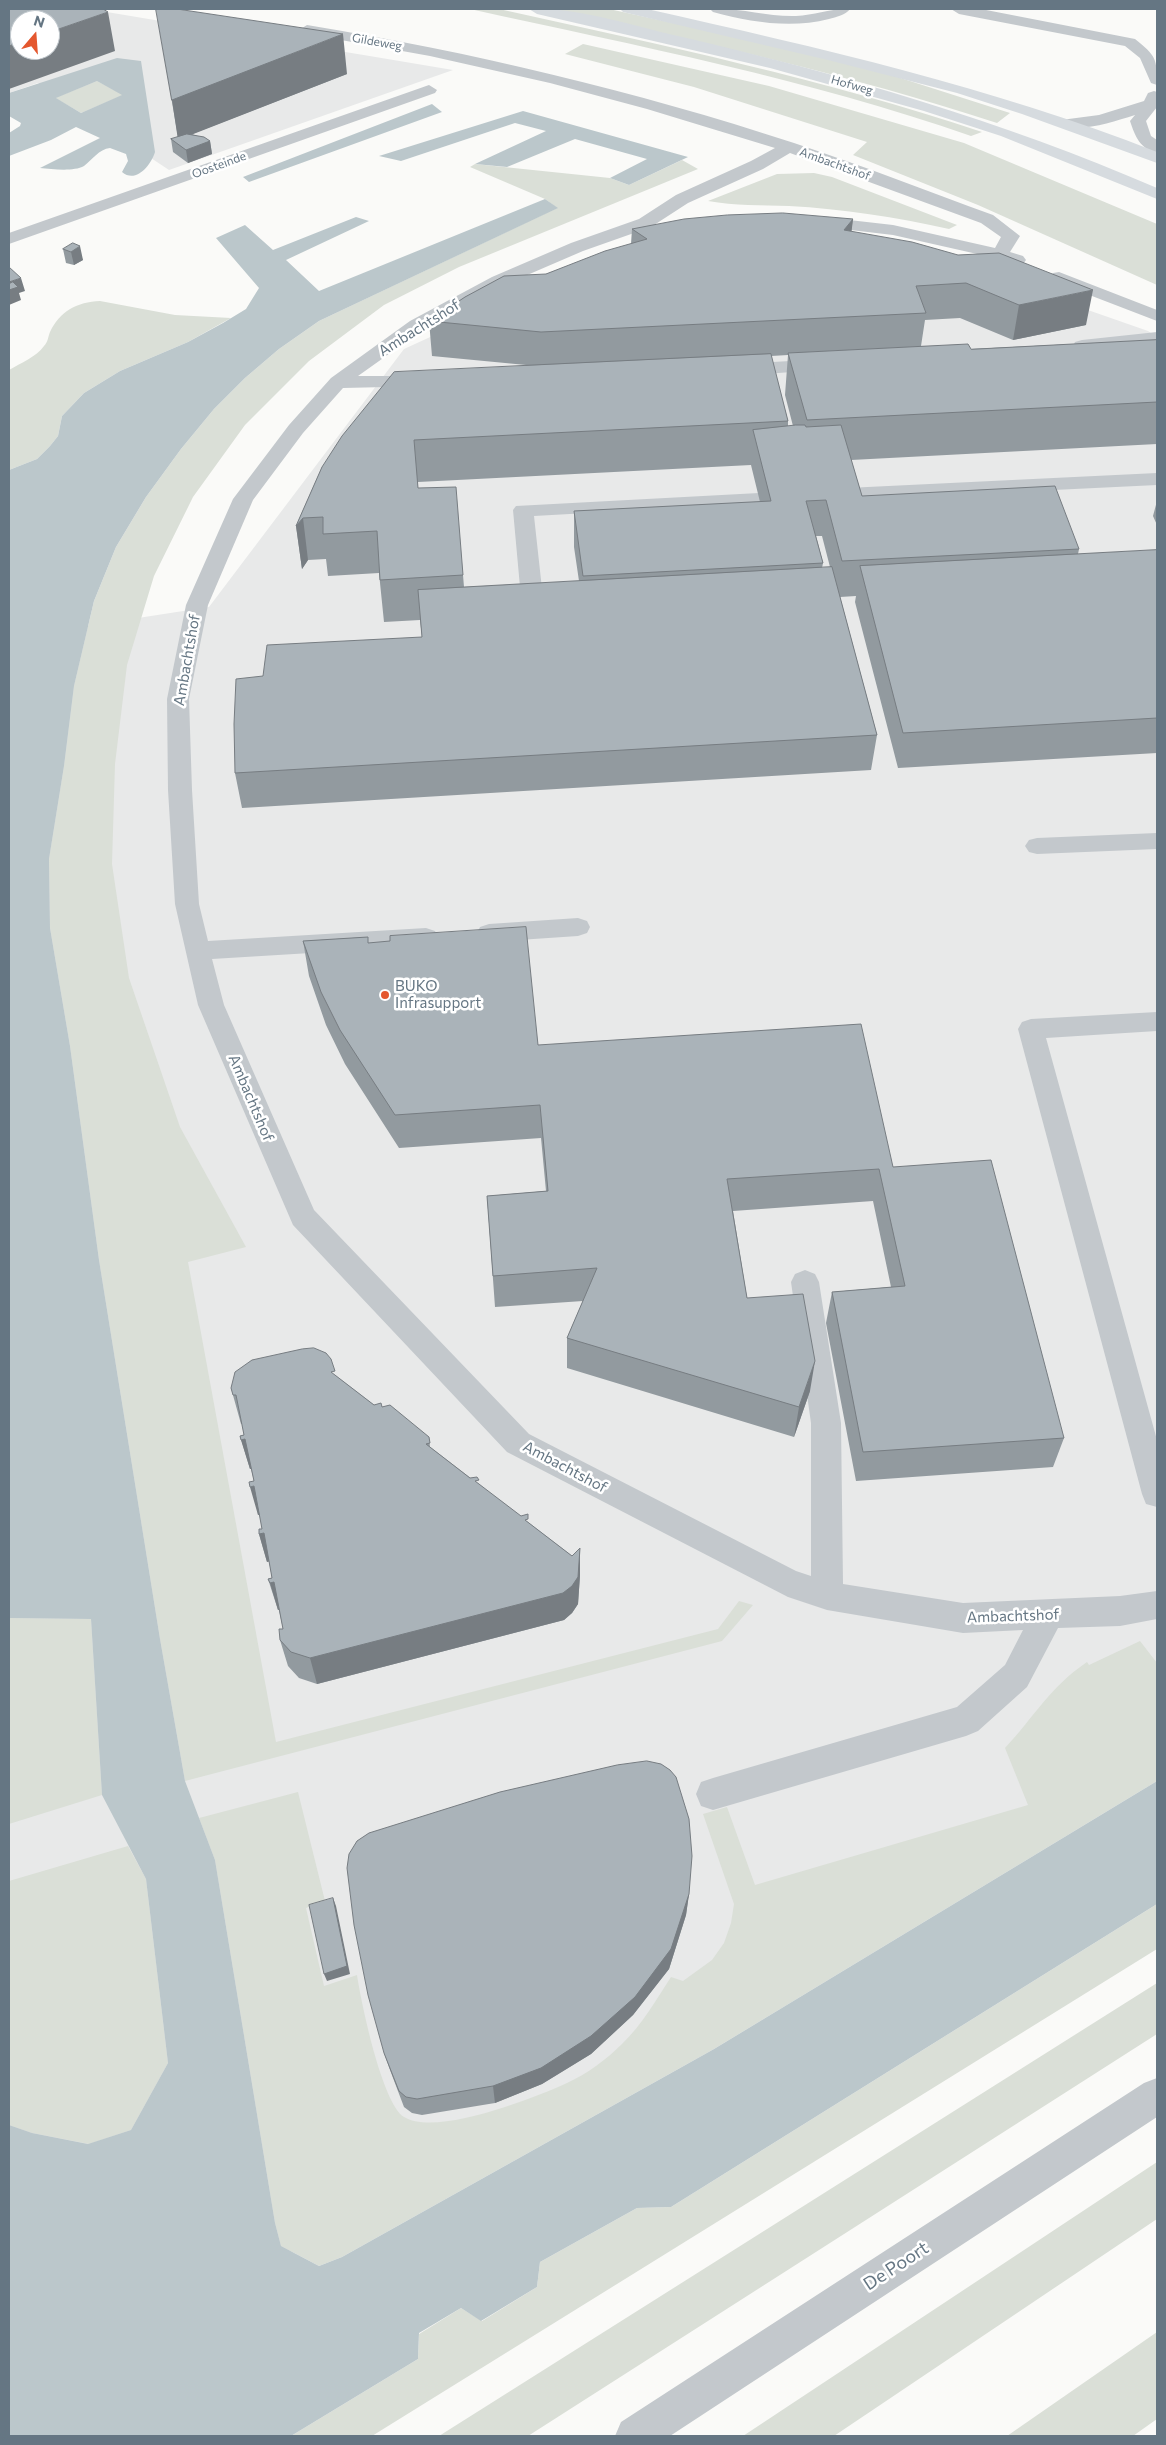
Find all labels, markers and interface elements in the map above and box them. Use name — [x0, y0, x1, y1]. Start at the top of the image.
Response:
north arrow — [10, 10, 60, 60]
text: N — [32, 12, 47, 31]
street label: Gildeweg — [351, 31, 403, 53]
street label: Hofweg — [829, 72, 875, 98]
street label: Ambachtshof — [798, 145, 872, 183]
street label: Oosteinde — [190, 149, 248, 181]
street label: Ambachtshof — [375, 296, 463, 360]
street label: Ambachtshof — [170, 613, 204, 707]
place label: BUKO Infrasupport — [395, 977, 481, 1012]
marker: BUKO Infrasupport — [379, 989, 391, 1001]
street label: Ambachtshof — [225, 1052, 277, 1144]
street label: Ambachtshof — [520, 1437, 610, 1497]
street label: Ambachtshof — [966, 1605, 1060, 1627]
street label: De Poort — [859, 2237, 933, 2295]

